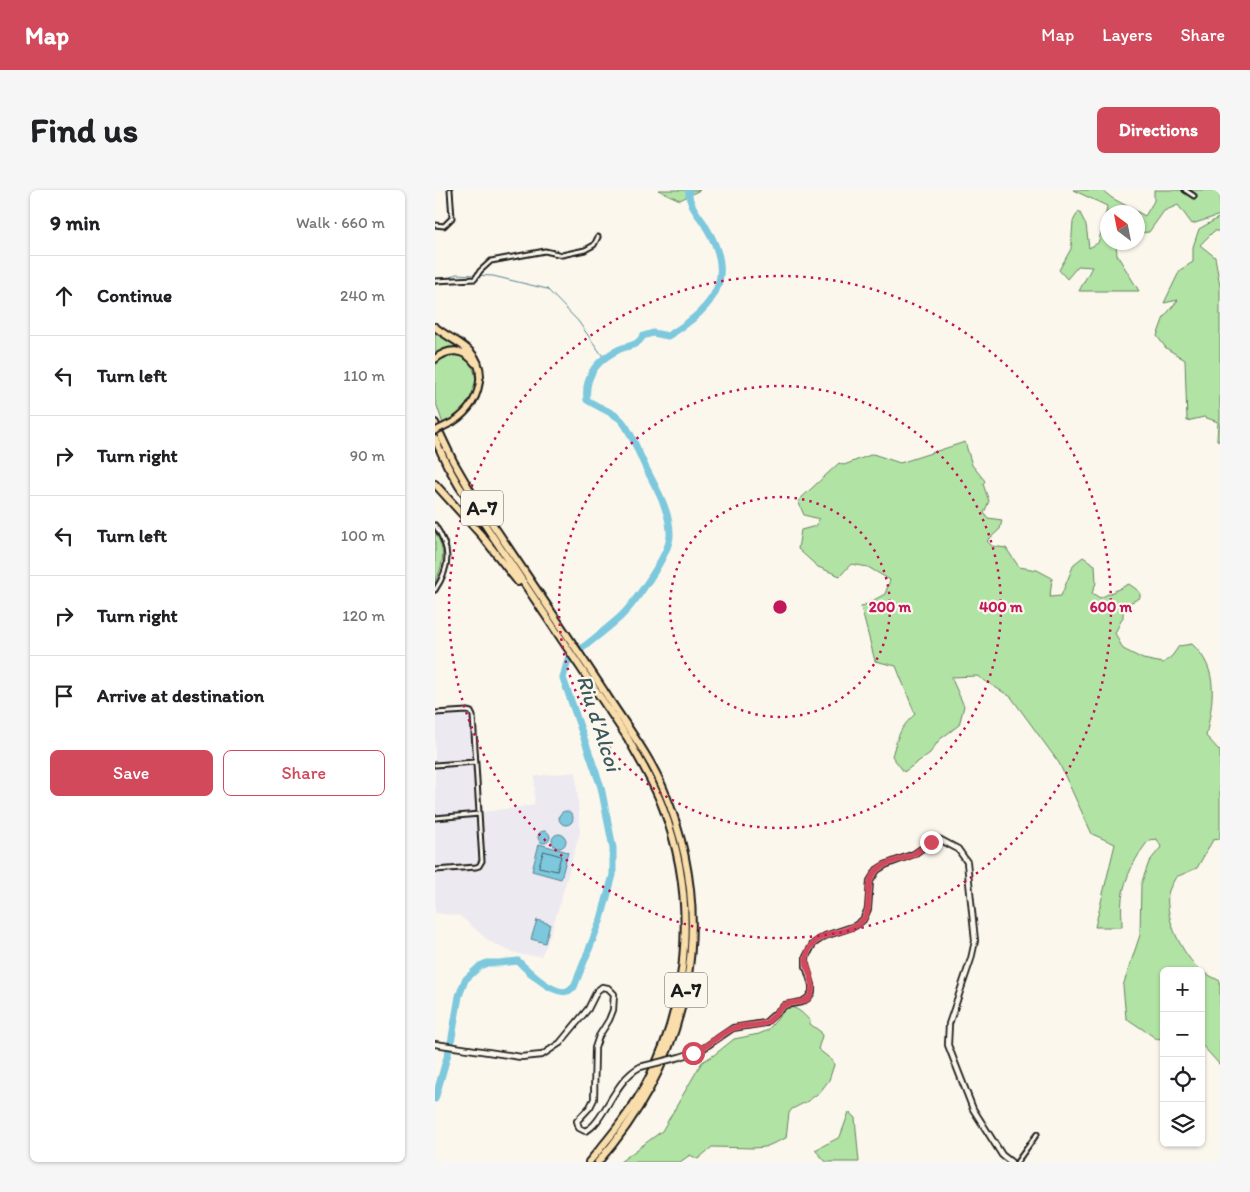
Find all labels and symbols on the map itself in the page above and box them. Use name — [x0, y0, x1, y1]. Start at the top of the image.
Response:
north arrow — [1100, 205, 1145, 250]
road number: A-7 — [461, 490, 503, 526]
centre of rings — [771, 598, 789, 616]
text: 200 m — [869, 598, 912, 616]
text: 400 m — [979, 598, 1023, 616]
text: 600 m — [1090, 598, 1133, 616]
water label: Riu d'Alcoi — [571, 671, 628, 777]
route end — [920, 831, 943, 854]
road number: A-7 — [665, 972, 707, 1008]
route start — [682, 1042, 705, 1065]

